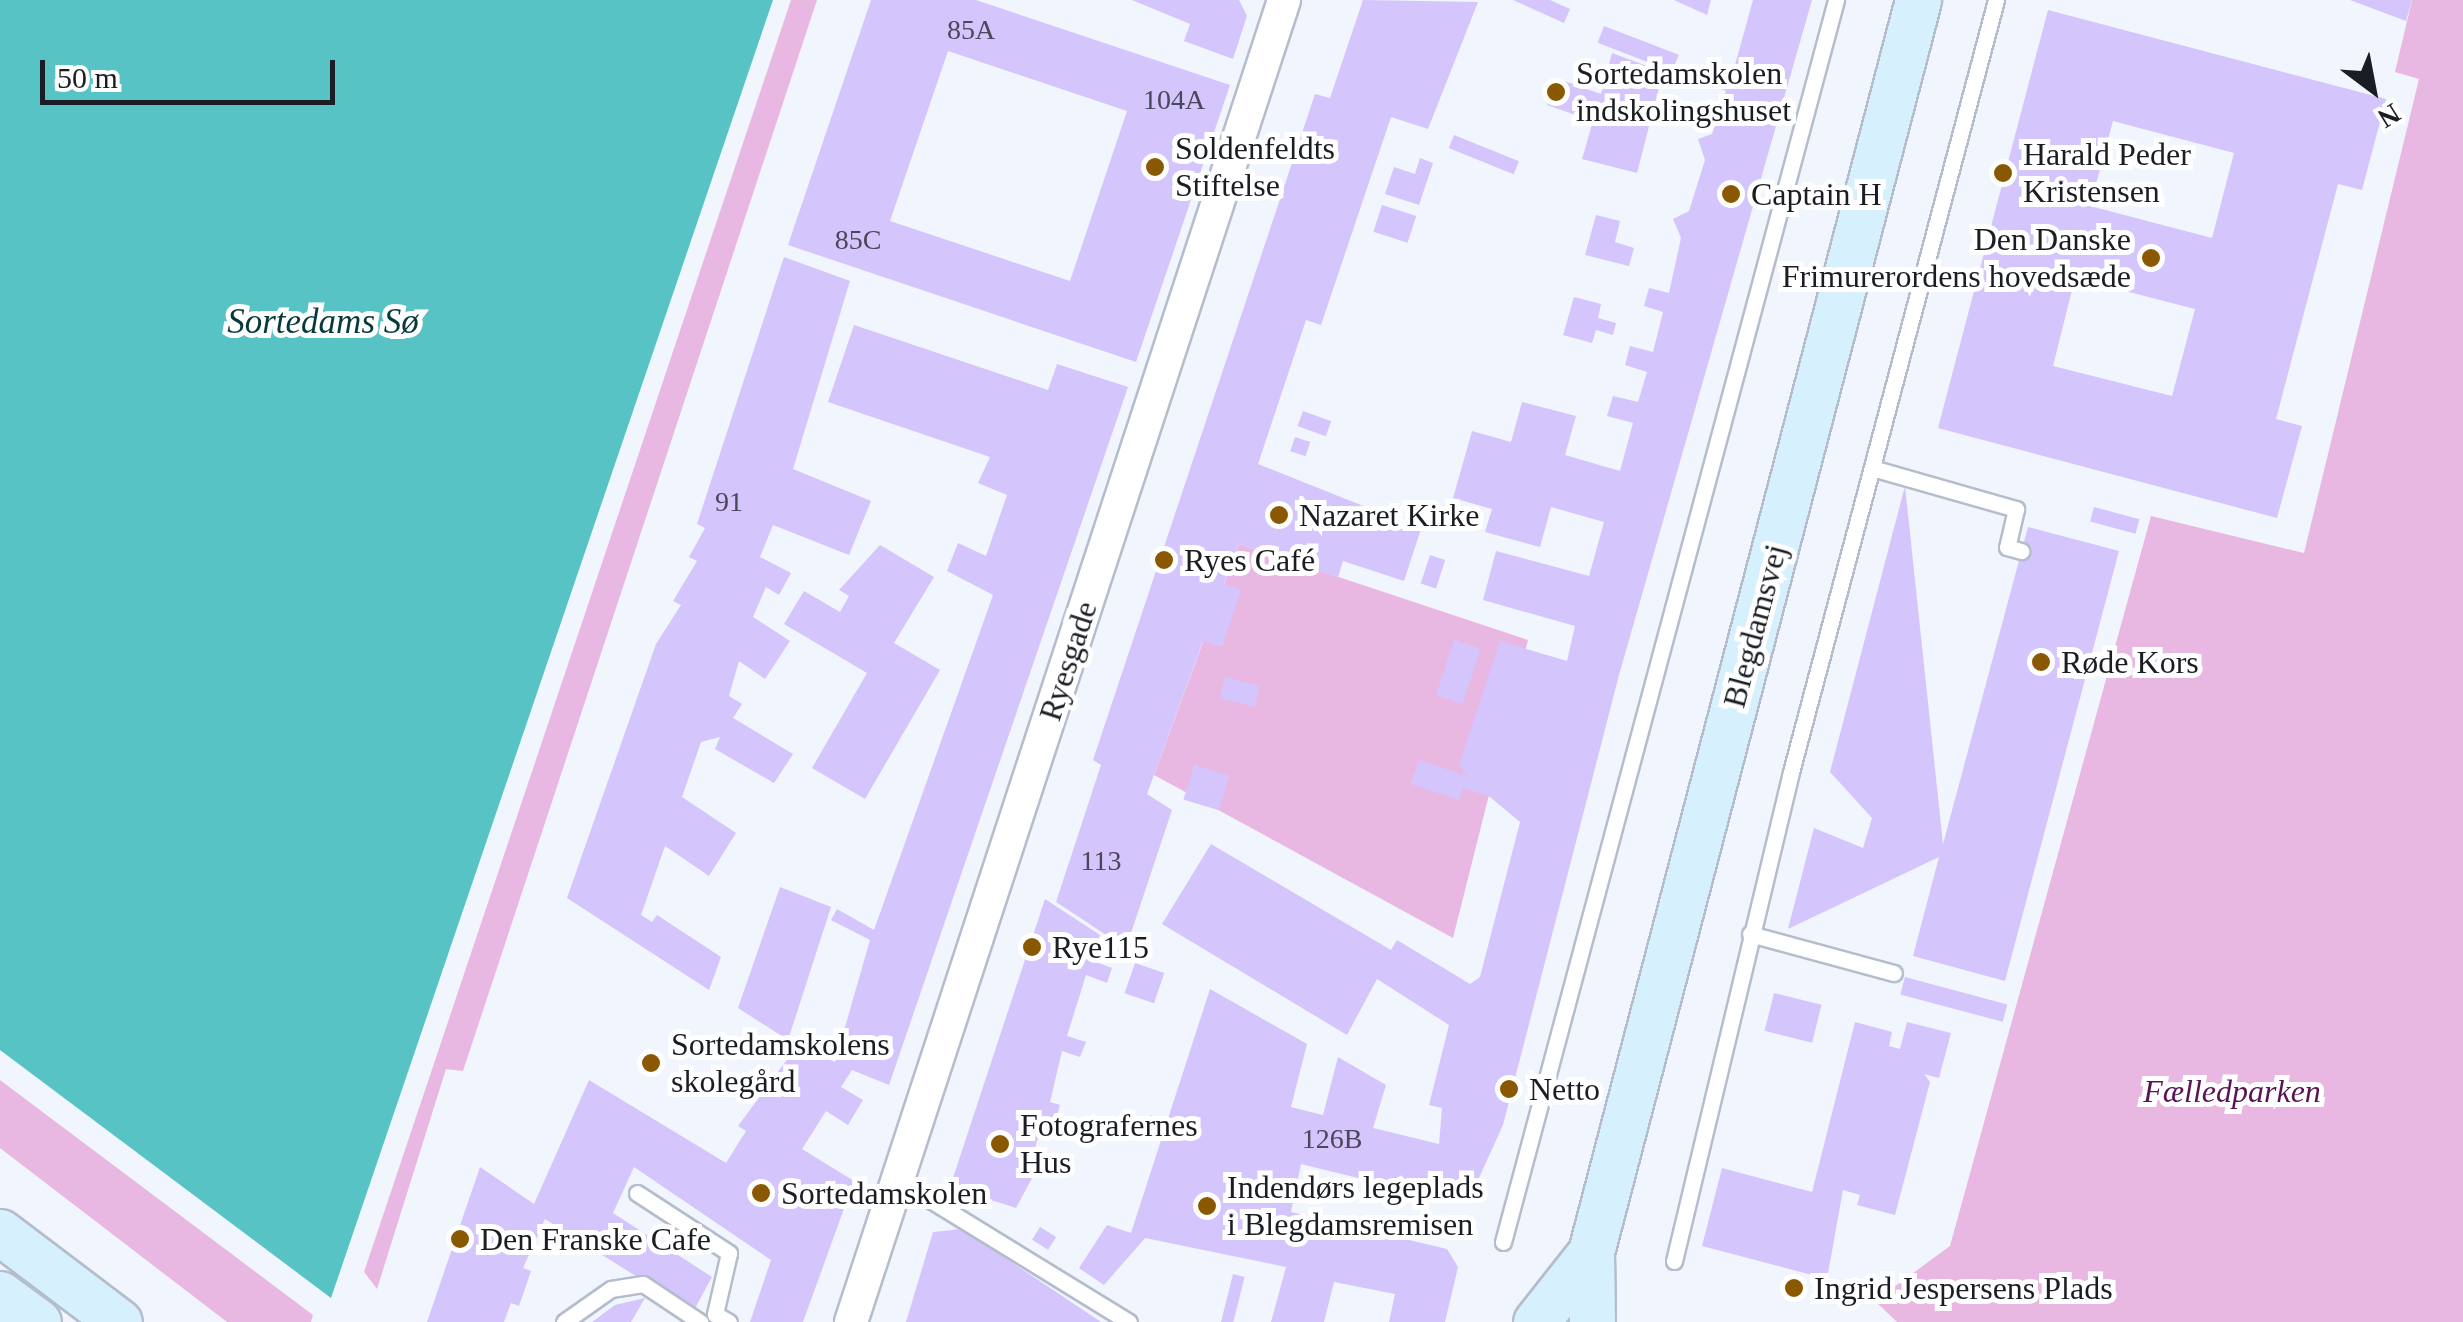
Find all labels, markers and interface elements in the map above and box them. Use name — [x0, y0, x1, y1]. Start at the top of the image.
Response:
house number: 85A — [947, 13, 995, 47]
scale bar — [45, 40, 340, 102]
north arrow — [2323, 40, 2423, 140]
place label: Sortedamskolen indskolingshuset — [1576, 55, 1791, 130]
text: 50 m — [57, 61, 118, 94]
marker: Sortedamskolen indskolingshuset — [1545, 81, 1567, 103]
house number: 104A — [1143, 83, 1205, 117]
text: N — [2372, 97, 2406, 134]
place label: Soldenfeldts Stiftelse — [1175, 130, 1335, 205]
place label: Harald Peder Kristensen — [2023, 136, 2191, 211]
marker: Soldenfeldts Stiftelse — [1144, 156, 1166, 178]
marker: Harald Peder Kristensen — [1992, 162, 2014, 184]
place label: Captain H — [1751, 175, 1882, 213]
marker: Captain H — [1720, 183, 1742, 205]
place label: Den Danske Frimurerordens hovedsæde — [1782, 221, 2131, 296]
house number: 85C — [835, 223, 881, 257]
marker: Den Danske Frimurerordens hovedsæde — [2140, 247, 2162, 269]
water label: Sortedams Sø — [227, 301, 419, 343]
house number: 91 — [715, 485, 743, 519]
place label: Nazaret Kirke — [1299, 496, 1479, 534]
marker: Nazaret Kirke — [1268, 504, 1290, 526]
street label: Blegdamsvej — [1715, 540, 1795, 712]
place label: Ryes Café — [1184, 541, 1315, 579]
marker: Ryes Café — [1153, 549, 1175, 571]
street label: Ryesgade — [1031, 597, 1105, 725]
place label: Røde Kors — [2061, 643, 2199, 681]
marker: Røde Kors — [2030, 651, 2052, 673]
house number: 113 — [1081, 844, 1121, 878]
place label: Rye115 — [1052, 928, 1149, 966]
marker: Rye115 — [1021, 936, 1043, 958]
place label: Sortedamskolens skolegård — [671, 1026, 890, 1101]
marker: Sortedamskolens skolegård — [640, 1052, 662, 1074]
place label: Netto — [1529, 1070, 1600, 1108]
park label: Fælledparken — [2143, 1072, 2321, 1110]
marker: Netto — [1498, 1078, 1520, 1100]
place label: Fotografernes Hus — [1020, 1107, 1198, 1182]
house number: 126B — [1302, 1122, 1362, 1156]
marker: Fotografernes Hus — [989, 1133, 1011, 1155]
place label: Indendørs legeplads i Blegdamsremisen — [1227, 1169, 1484, 1244]
place label: Sortedamskolen — [781, 1174, 987, 1212]
marker: Sortedamskolen — [750, 1182, 772, 1204]
marker: Indendørs legeplads i Blegdamsremisen — [1196, 1195, 1218, 1217]
place label: Den Franske Cafe — [480, 1220, 711, 1258]
marker: Den Franske Cafe — [449, 1228, 471, 1250]
place label: Ingrid Jespersens Plads — [1814, 1269, 2113, 1307]
marker: Ingrid Jespersens Plads — [1783, 1277, 1805, 1299]

